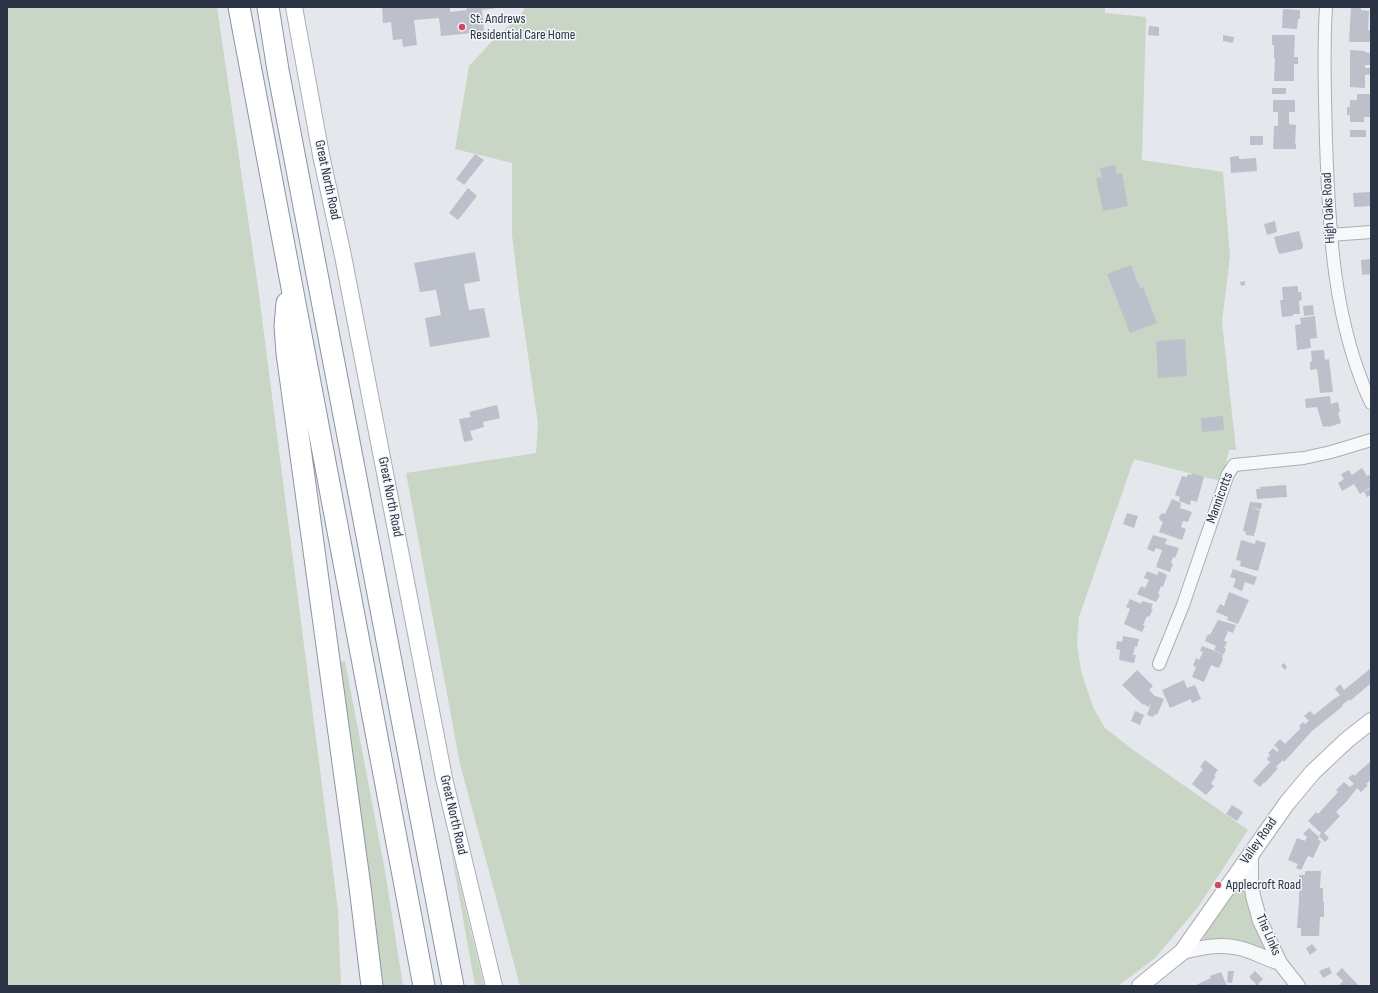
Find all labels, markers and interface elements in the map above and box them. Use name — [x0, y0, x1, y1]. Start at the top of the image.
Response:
place label: St. Andrews Residential Care Home — [470, 11, 575, 44]
marker: St. Andrews Residential Care Home — [457, 22, 467, 32]
street label: Great North Road — [310, 139, 344, 221]
street label: High Oaks Road — [1319, 172, 1339, 244]
street label: Great North Road — [374, 456, 406, 538]
street label: Mannicotts — [1203, 470, 1237, 526]
street label: Great North Road — [436, 774, 470, 856]
street label: Valley Road — [1237, 814, 1281, 868]
place label: Applecroft Road — [1226, 877, 1301, 893]
marker: Applecroft Road — [1213, 880, 1223, 890]
street label: The Links — [1252, 912, 1284, 958]

